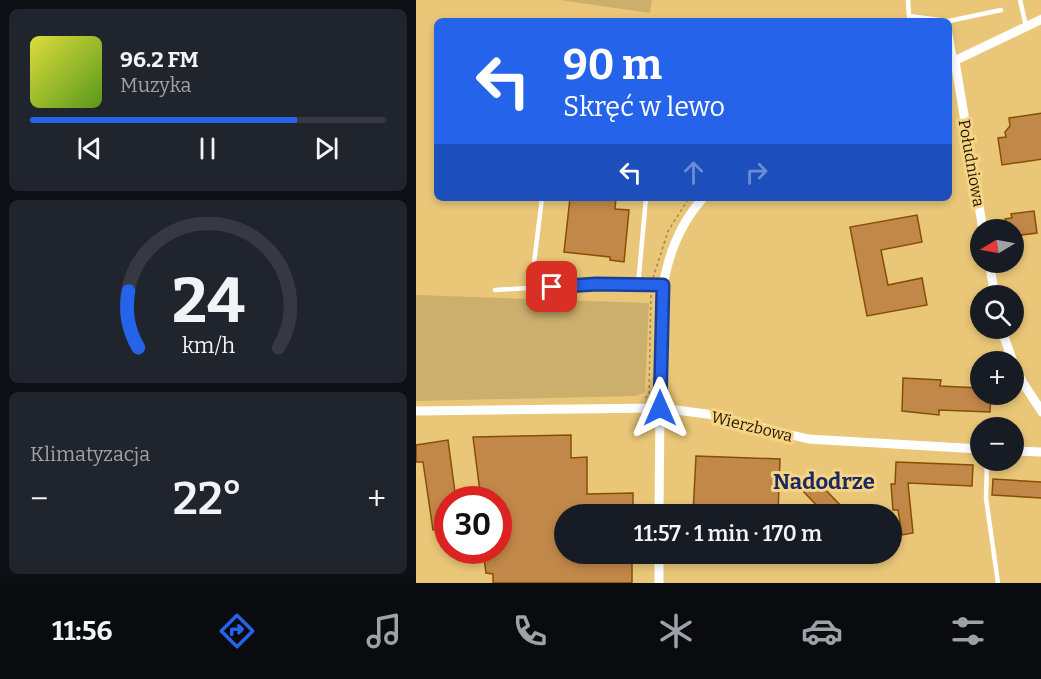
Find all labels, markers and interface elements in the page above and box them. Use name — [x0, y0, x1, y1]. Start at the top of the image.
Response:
text: 90 m — [563, 40, 662, 90]
icon: left — [464, 42, 542, 120]
text: 96.2 FM — [120, 46, 199, 73]
text: Muzyka — [120, 73, 191, 97]
text: Skręć w lewo — [563, 91, 725, 123]
street label: Południowa — [954, 118, 989, 208]
icon: previous — [73, 132, 106, 165]
icon: pause — [191, 132, 224, 165]
icon: next — [310, 132, 343, 165]
icon: left — [614, 156, 647, 189]
icon: ahead — [677, 156, 710, 189]
icon: right — [740, 156, 773, 189]
north arrow — [970, 219, 1024, 273]
map controls — [970, 219, 1024, 471]
pin — [526, 261, 577, 312]
text: 24 — [171, 265, 245, 340]
icon: arrive — [535, 270, 568, 303]
button: search — [970, 285, 1024, 339]
text: km/h — [181, 334, 235, 360]
button: + — [970, 351, 1024, 405]
position arrow — [628, 376, 692, 440]
street label: Wierzbowa — [709, 407, 795, 446]
button: − — [970, 417, 1024, 471]
text: Klimatyzacja — [30, 442, 150, 466]
district label: Nadodrze — [773, 468, 875, 495]
text: 22° — [173, 472, 243, 526]
text: − — [30, 479, 48, 519]
text: + — [367, 479, 386, 519]
speed limit sign: 30 — [434, 486, 512, 564]
text: 11:57 · 1 min · 170 m — [634, 520, 822, 547]
icon: directions — [216, 610, 258, 652]
icon: music — [363, 610, 405, 652]
icon: phone — [509, 610, 551, 652]
icon: climate — [655, 610, 697, 652]
icon: car — [801, 610, 843, 652]
icon: filters — [947, 610, 989, 652]
text: 11:56 — [52, 615, 112, 647]

